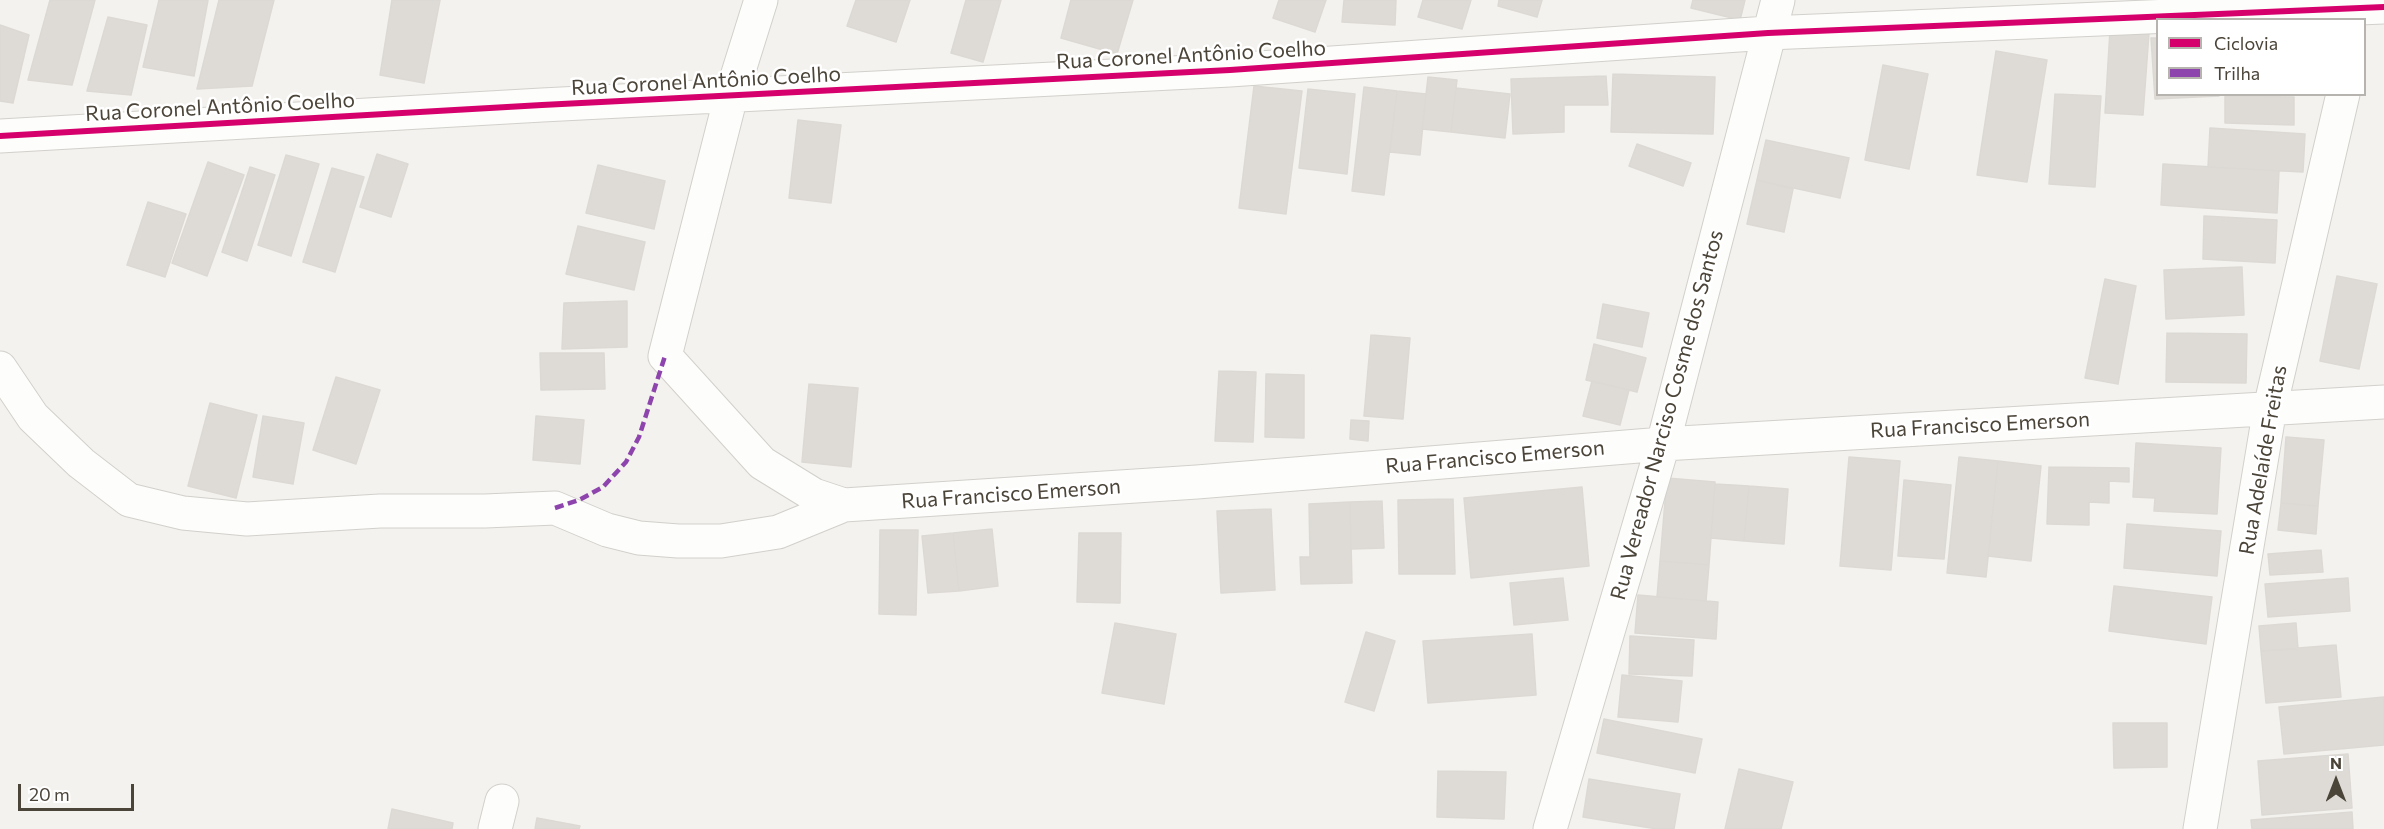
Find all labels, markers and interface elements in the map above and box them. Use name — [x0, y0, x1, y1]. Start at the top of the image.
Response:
legend — [2156, 18, 2366, 96]
text: Ciclovia — [2214, 32, 2278, 54]
street label: Rua Coronel Antônio Coelho — [1055, 35, 1327, 75]
street label: Rua Coronel Antônio Coelho — [570, 61, 842, 101]
text: Trilha — [2214, 62, 2260, 84]
street label: Rua Coronel Antônio Coelho — [84, 87, 356, 127]
street label: Rua Vereador Narciso Cosme dos Santos — [1605, 227, 1729, 603]
street label: Rua Adelaíde Freitas — [2234, 363, 2292, 557]
street label: Rua Francisco Emerson — [1870, 407, 2090, 443]
street label: Rua Francisco Emerson — [1384, 435, 1606, 479]
street label: Rua Francisco Emerson — [900, 474, 1122, 514]
north arrow — [2306, 751, 2366, 811]
text: N — [2330, 753, 2342, 772]
scale bar — [21, 772, 136, 810]
text: 20 m — [29, 783, 70, 805]

